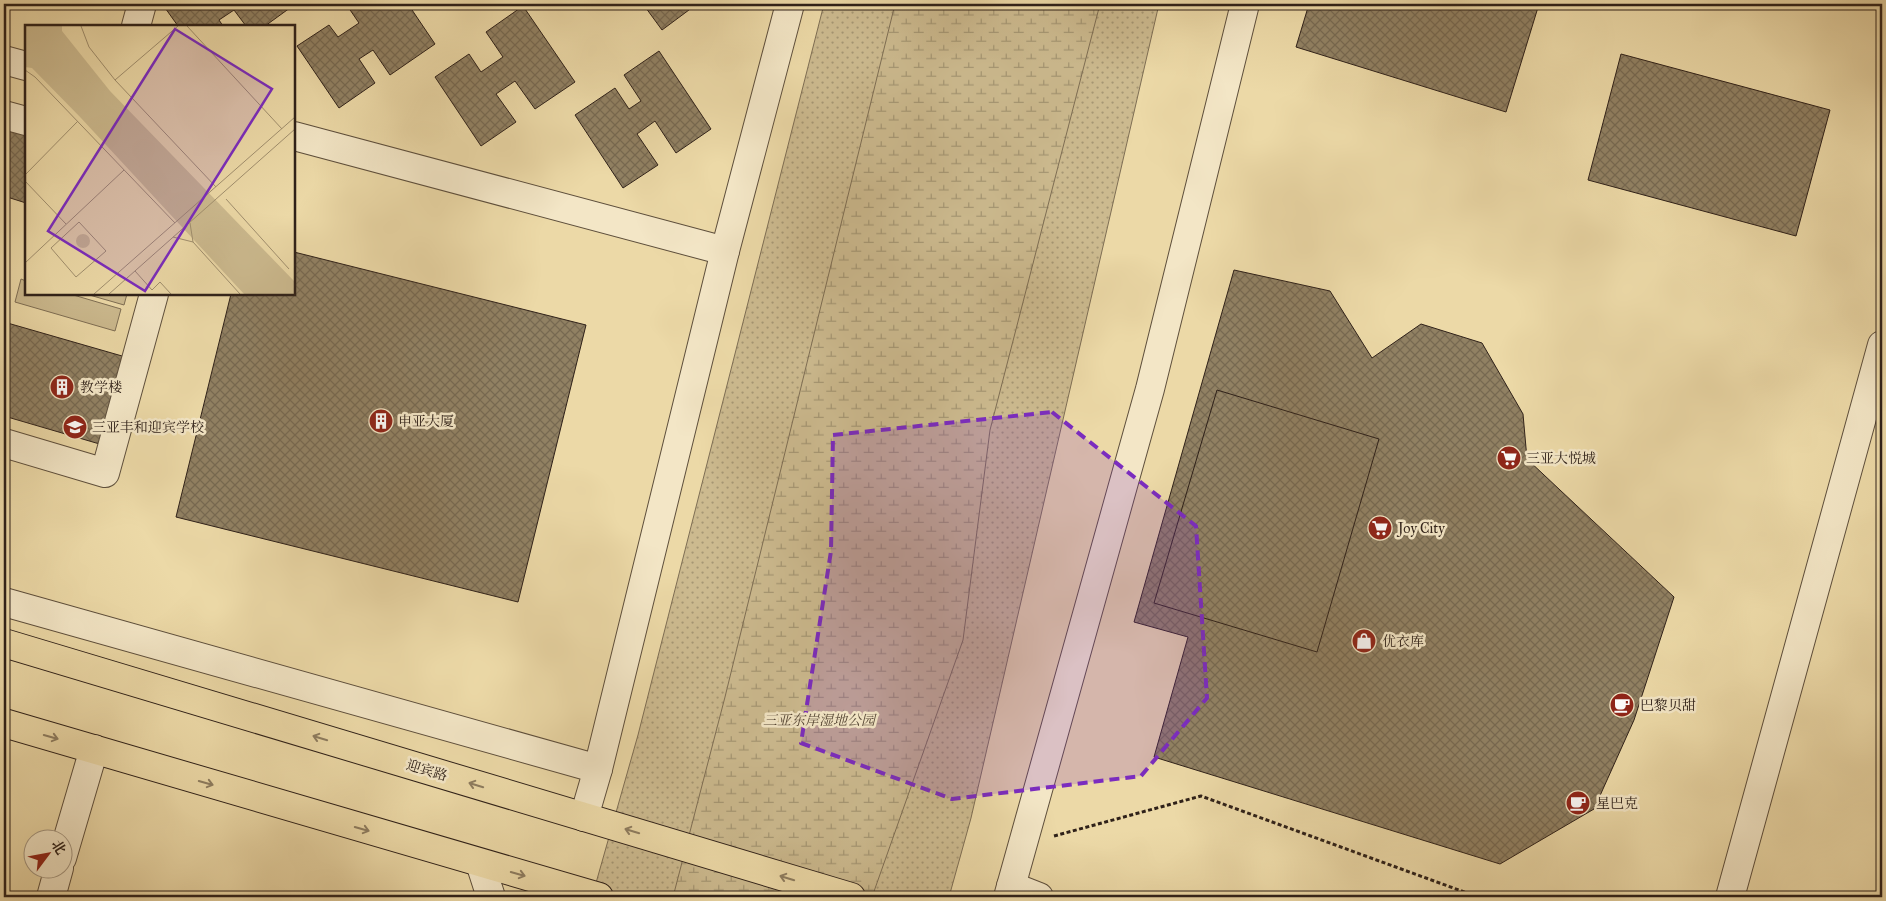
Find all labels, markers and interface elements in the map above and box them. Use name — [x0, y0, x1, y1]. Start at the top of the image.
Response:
inset map — [25, 25, 295, 295]
building icon: 教学楼 — [49, 374, 75, 400]
place label: 教学楼 — [80, 379, 122, 396]
building icon: 申亚大厦 — [368, 408, 394, 434]
place label: 申亚大厦 — [398, 413, 454, 430]
school or university icon: 三亚丰和迎宾学校 — [62, 414, 88, 440]
place label: 三亚丰和迎宾学校 — [92, 419, 204, 436]
supermarket icon: 三亚大悦城 — [1496, 445, 1522, 471]
place label: 三亚大悦城 — [1526, 450, 1596, 467]
supermarket icon: Joy City — [1367, 515, 1393, 541]
place label: Joy City — [1396, 520, 1445, 538]
shop icon: 优衣库 — [1351, 628, 1377, 654]
place label: 优衣库 — [1382, 633, 1424, 650]
cafe icon: 巴黎贝甜 — [1609, 692, 1635, 718]
place label: 巴黎贝甜 — [1640, 697, 1696, 714]
park label: 三亚东岸湿地公园 — [763, 712, 877, 729]
one-way arrow — [42, 732, 58, 742]
one-way arrow — [313, 733, 329, 743]
street label: 迎宾路 — [404, 756, 449, 785]
one-way arrow — [198, 778, 214, 788]
one-way arrow — [468, 779, 484, 789]
cafe icon: 星巴克 — [1565, 790, 1591, 816]
place label: 星巴克 — [1596, 795, 1638, 812]
one-way arrow — [354, 824, 370, 834]
one-way arrow — [624, 826, 640, 836]
north arrow — [22, 828, 72, 878]
text: 北 — [48, 837, 70, 858]
one-way arrow — [510, 870, 526, 880]
one-way arrow — [780, 873, 795, 882]

